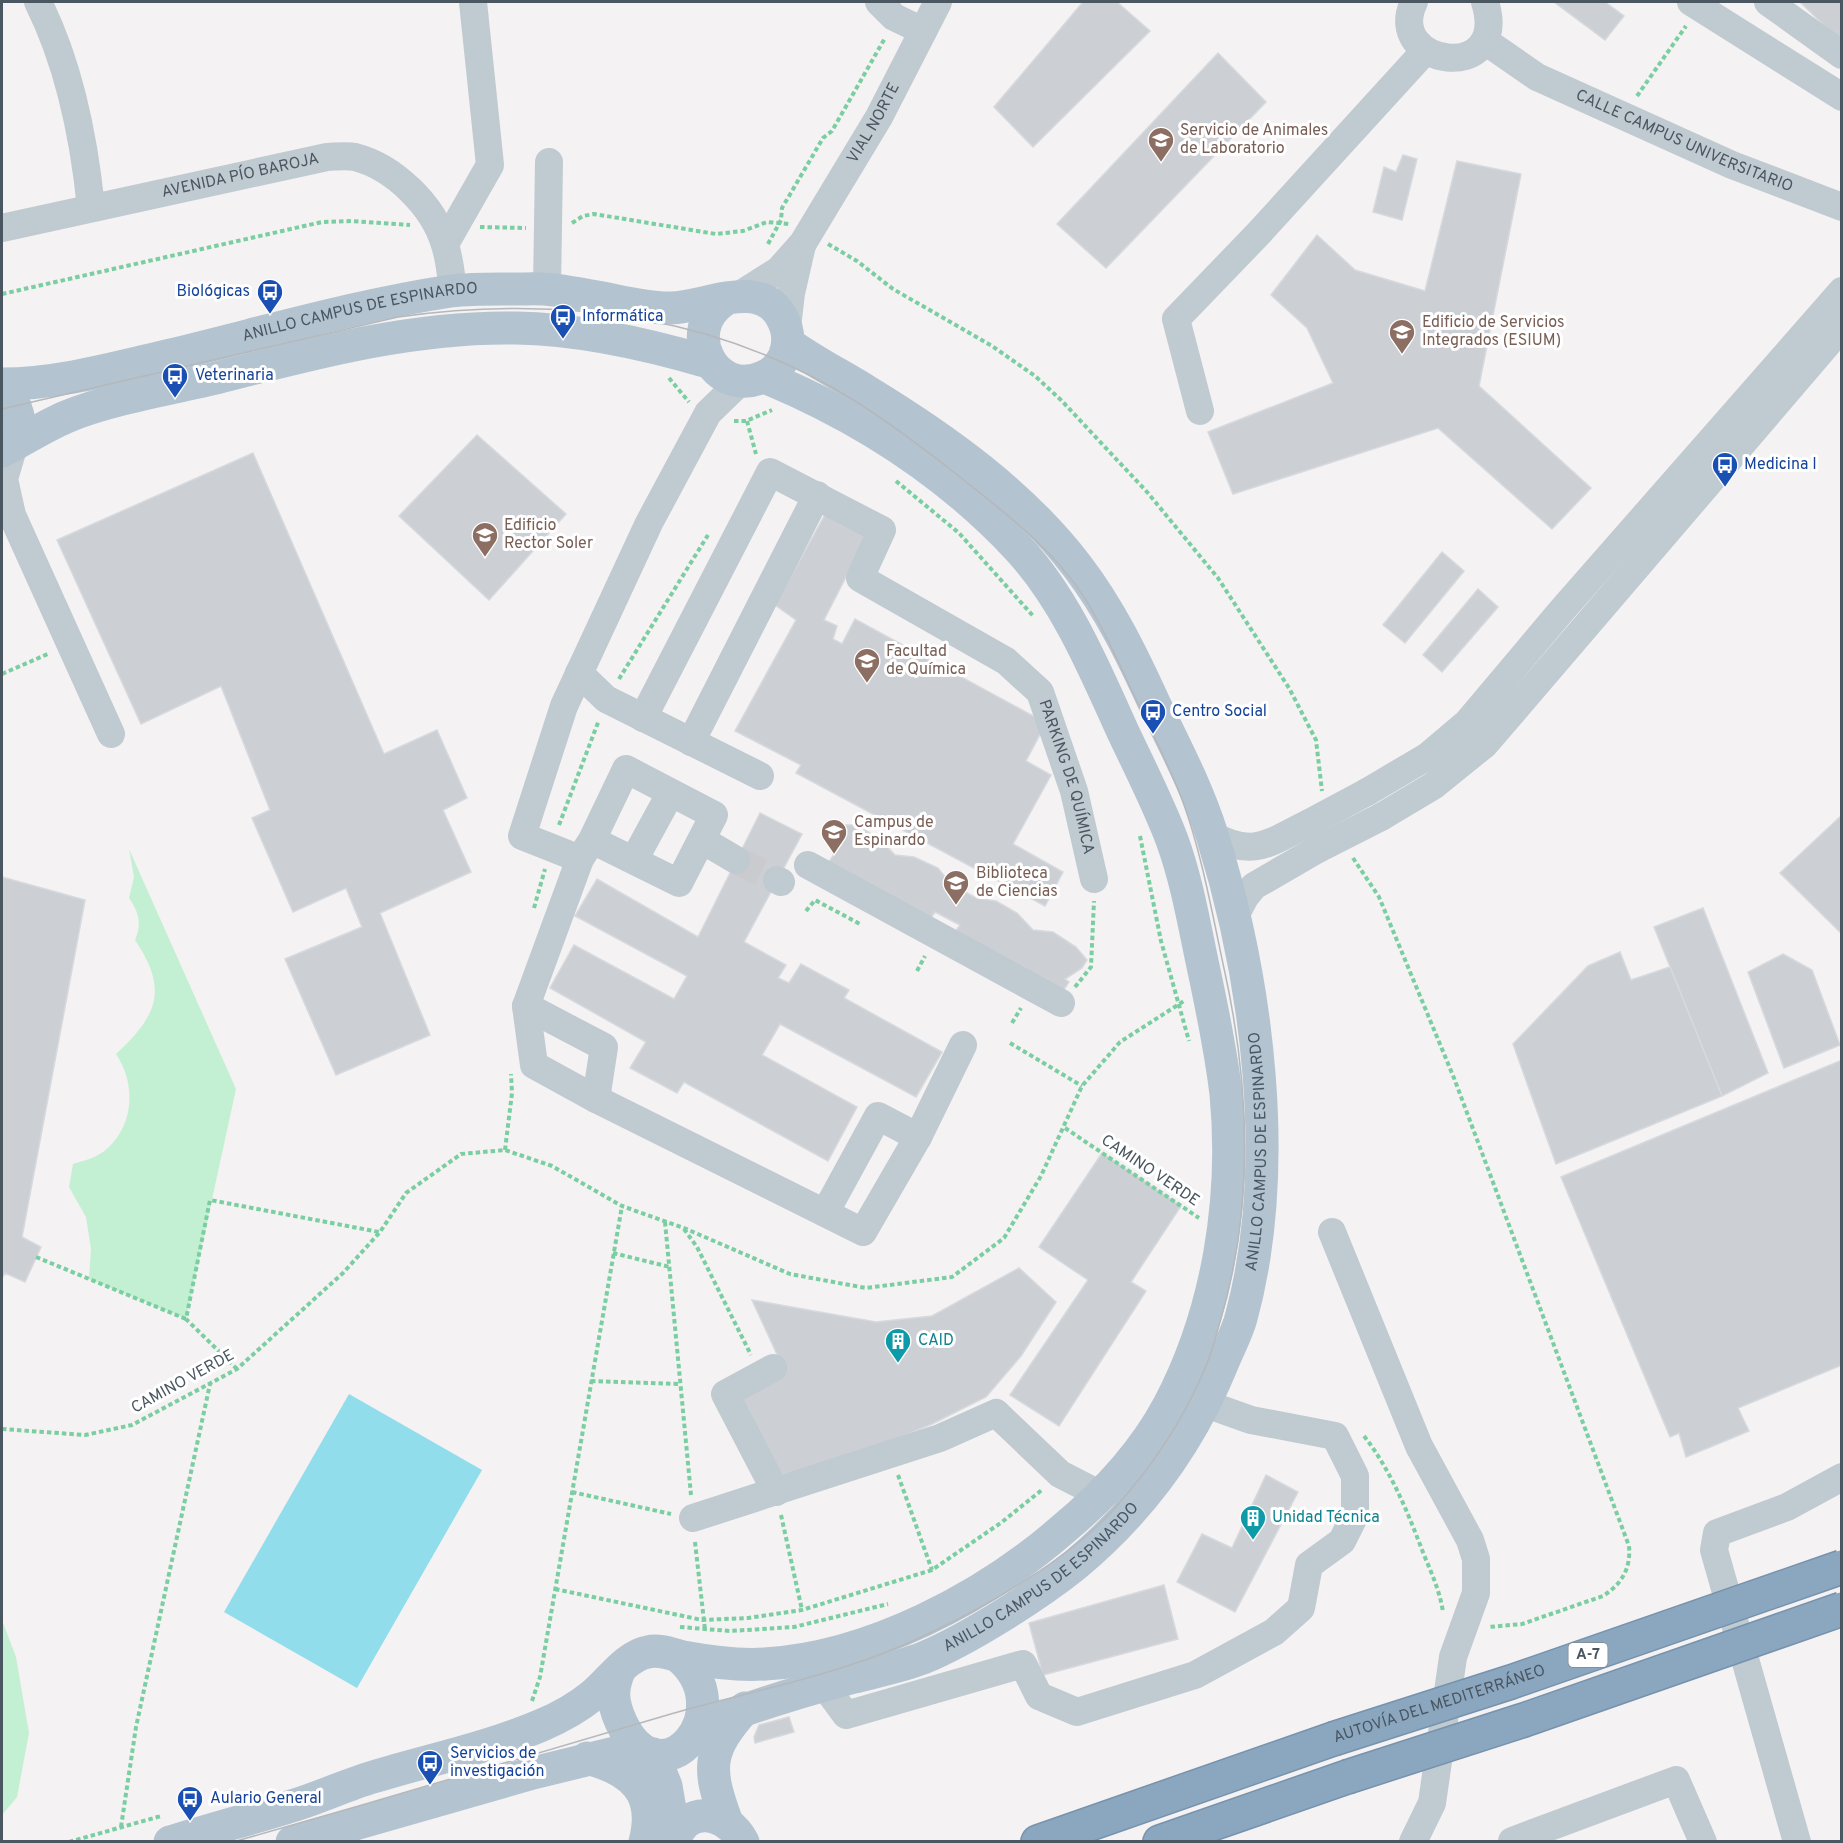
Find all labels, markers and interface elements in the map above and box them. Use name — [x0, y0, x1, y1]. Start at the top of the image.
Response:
street label: VIAL NORTE — [843, 80, 905, 167]
street label: CALLE CAMPUS UNIVERSITARIO — [1572, 86, 1796, 197]
place label: Servicio de Animales de Laboratorio — [1180, 121, 1328, 159]
school or university icon: Servicio de Animales de Laboratorio — [1146, 125, 1176, 163]
street label: AVENIDA PÍO BAROJA — [160, 149, 321, 203]
bus stop icon: Biológicas — [255, 277, 285, 315]
street label: ANILLO CAMPUS DE ESPINARDO — [240, 279, 478, 347]
place label: Biológicas — [177, 282, 250, 302]
bus stop icon: Informática — [548, 302, 578, 340]
place label: Informática — [582, 307, 663, 327]
place label: Edificio de Servicios Integrados (ESIUM) — [1422, 313, 1565, 351]
school or university icon: Edificio de Servicios Integrados (ESIUM) — [1387, 317, 1417, 355]
bus stop icon: Veterinaria — [160, 361, 190, 399]
place label: Veterinaria — [195, 366, 274, 386]
bus stop icon: Medicina I — [1710, 450, 1740, 488]
place label: Medicina I — [1744, 455, 1817, 475]
place label: Edificio Rector Soler — [504, 516, 593, 554]
school or university icon: Edificio Rector Soler — [470, 520, 500, 558]
place label: Facultad de Química — [886, 642, 966, 680]
school or university icon: Facultad de Química — [852, 646, 882, 684]
street label: PARKING DE QUÍMICA — [1033, 697, 1098, 857]
bus stop icon: Centro Social — [1138, 697, 1168, 735]
place label: Centro Social — [1172, 702, 1267, 722]
place label: Campus de Espinardo — [854, 813, 934, 851]
school or university icon: Campus de Espinardo — [819, 817, 849, 855]
place label: Biblioteca de Ciencias — [976, 864, 1058, 902]
school or university icon: Biblioteca de Ciencias — [941, 868, 971, 906]
street label: ANILLO CAMPUS DE ESPINARDO — [1242, 1031, 1272, 1273]
street label: CAMINO VERDE — [1097, 1131, 1203, 1211]
building icon: CAID — [883, 1326, 913, 1364]
place label: CAID — [918, 1331, 954, 1351]
street label: CAMINO VERDE — [128, 1345, 238, 1419]
street label: ANILLO CAMPUS DE ESPINARDO — [940, 1499, 1143, 1657]
building icon: Unidad Técnica — [1238, 1503, 1268, 1541]
place label: Unidad Técnica — [1272, 1508, 1380, 1528]
road number: A-7 — [1568, 1643, 1608, 1667]
street label: AUTOVÍA DEL MEDITERRÁNEO — [1331, 1661, 1548, 1748]
place label: Servicios de investigación — [450, 1744, 545, 1782]
bus stop icon: Servicios de investigación — [415, 1748, 445, 1786]
bus stop icon: Aulario General — [175, 1784, 205, 1822]
place label: Aulario General — [210, 1789, 322, 1809]

